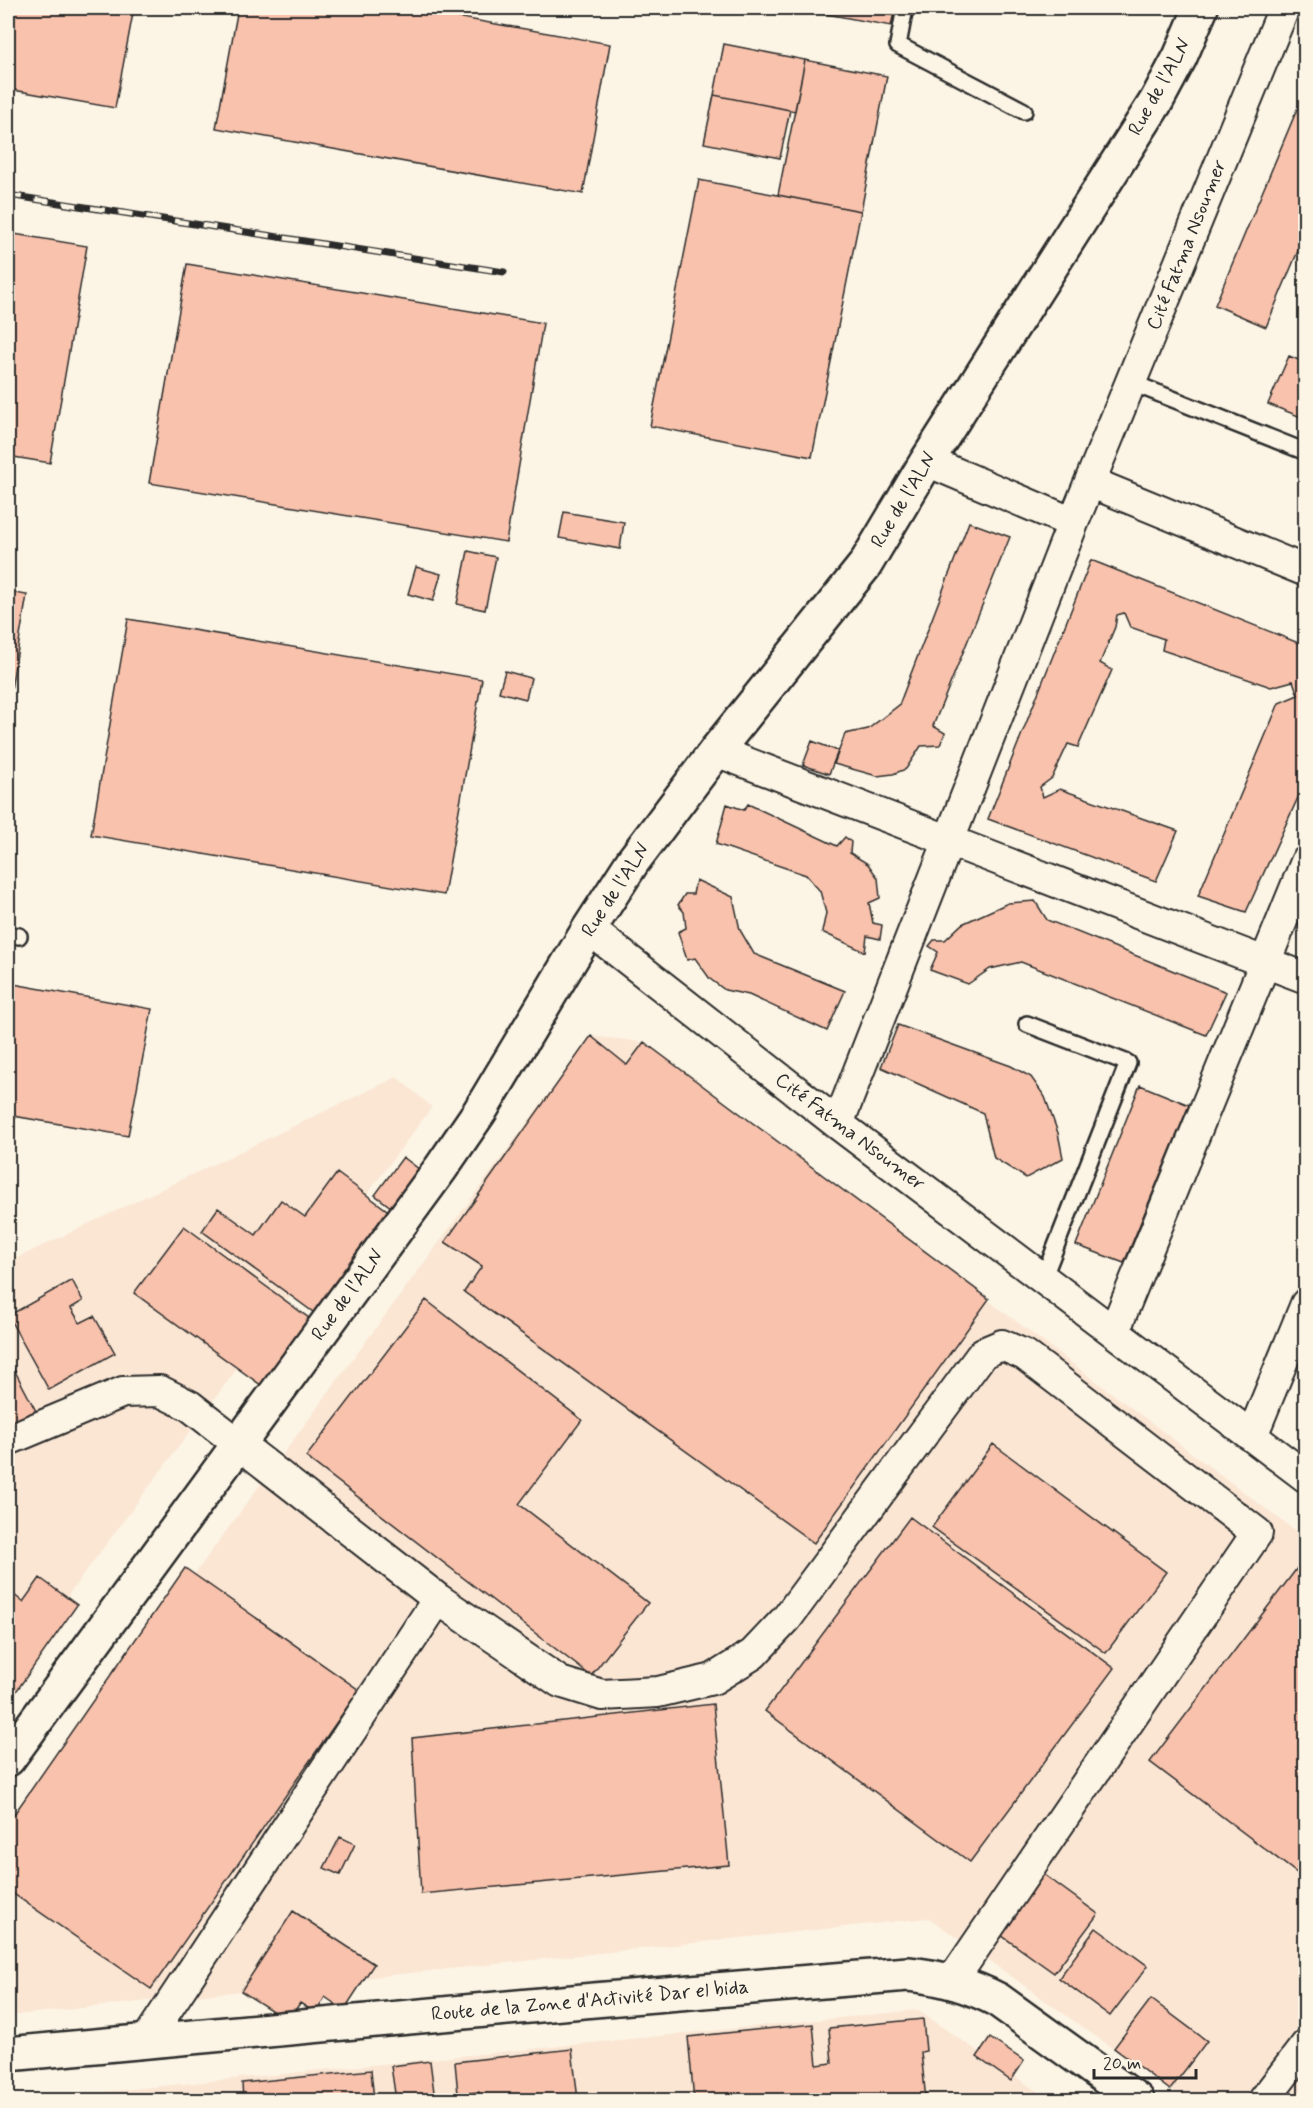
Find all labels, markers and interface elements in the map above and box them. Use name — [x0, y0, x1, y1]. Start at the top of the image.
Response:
street label: Rue de l'ALN — [1122, 33, 1198, 141]
street label: Cité Fatma Nsoumer — [1140, 156, 1234, 334]
street label: Rue de l'ALN — [865, 447, 943, 553]
street label: Rue de l'ALN — [575, 838, 657, 942]
street label: Cité Fatma Nsoumer — [769, 1067, 931, 1197]
street label: Rue de l'ALN — [305, 1244, 391, 1346]
street label: Route de la Zone d'Activité Dar el bida — [430, 1974, 750, 2028]
scale bar — [1094, 2042, 1196, 2080]
text: 20 m — [1103, 2052, 1141, 2076]

